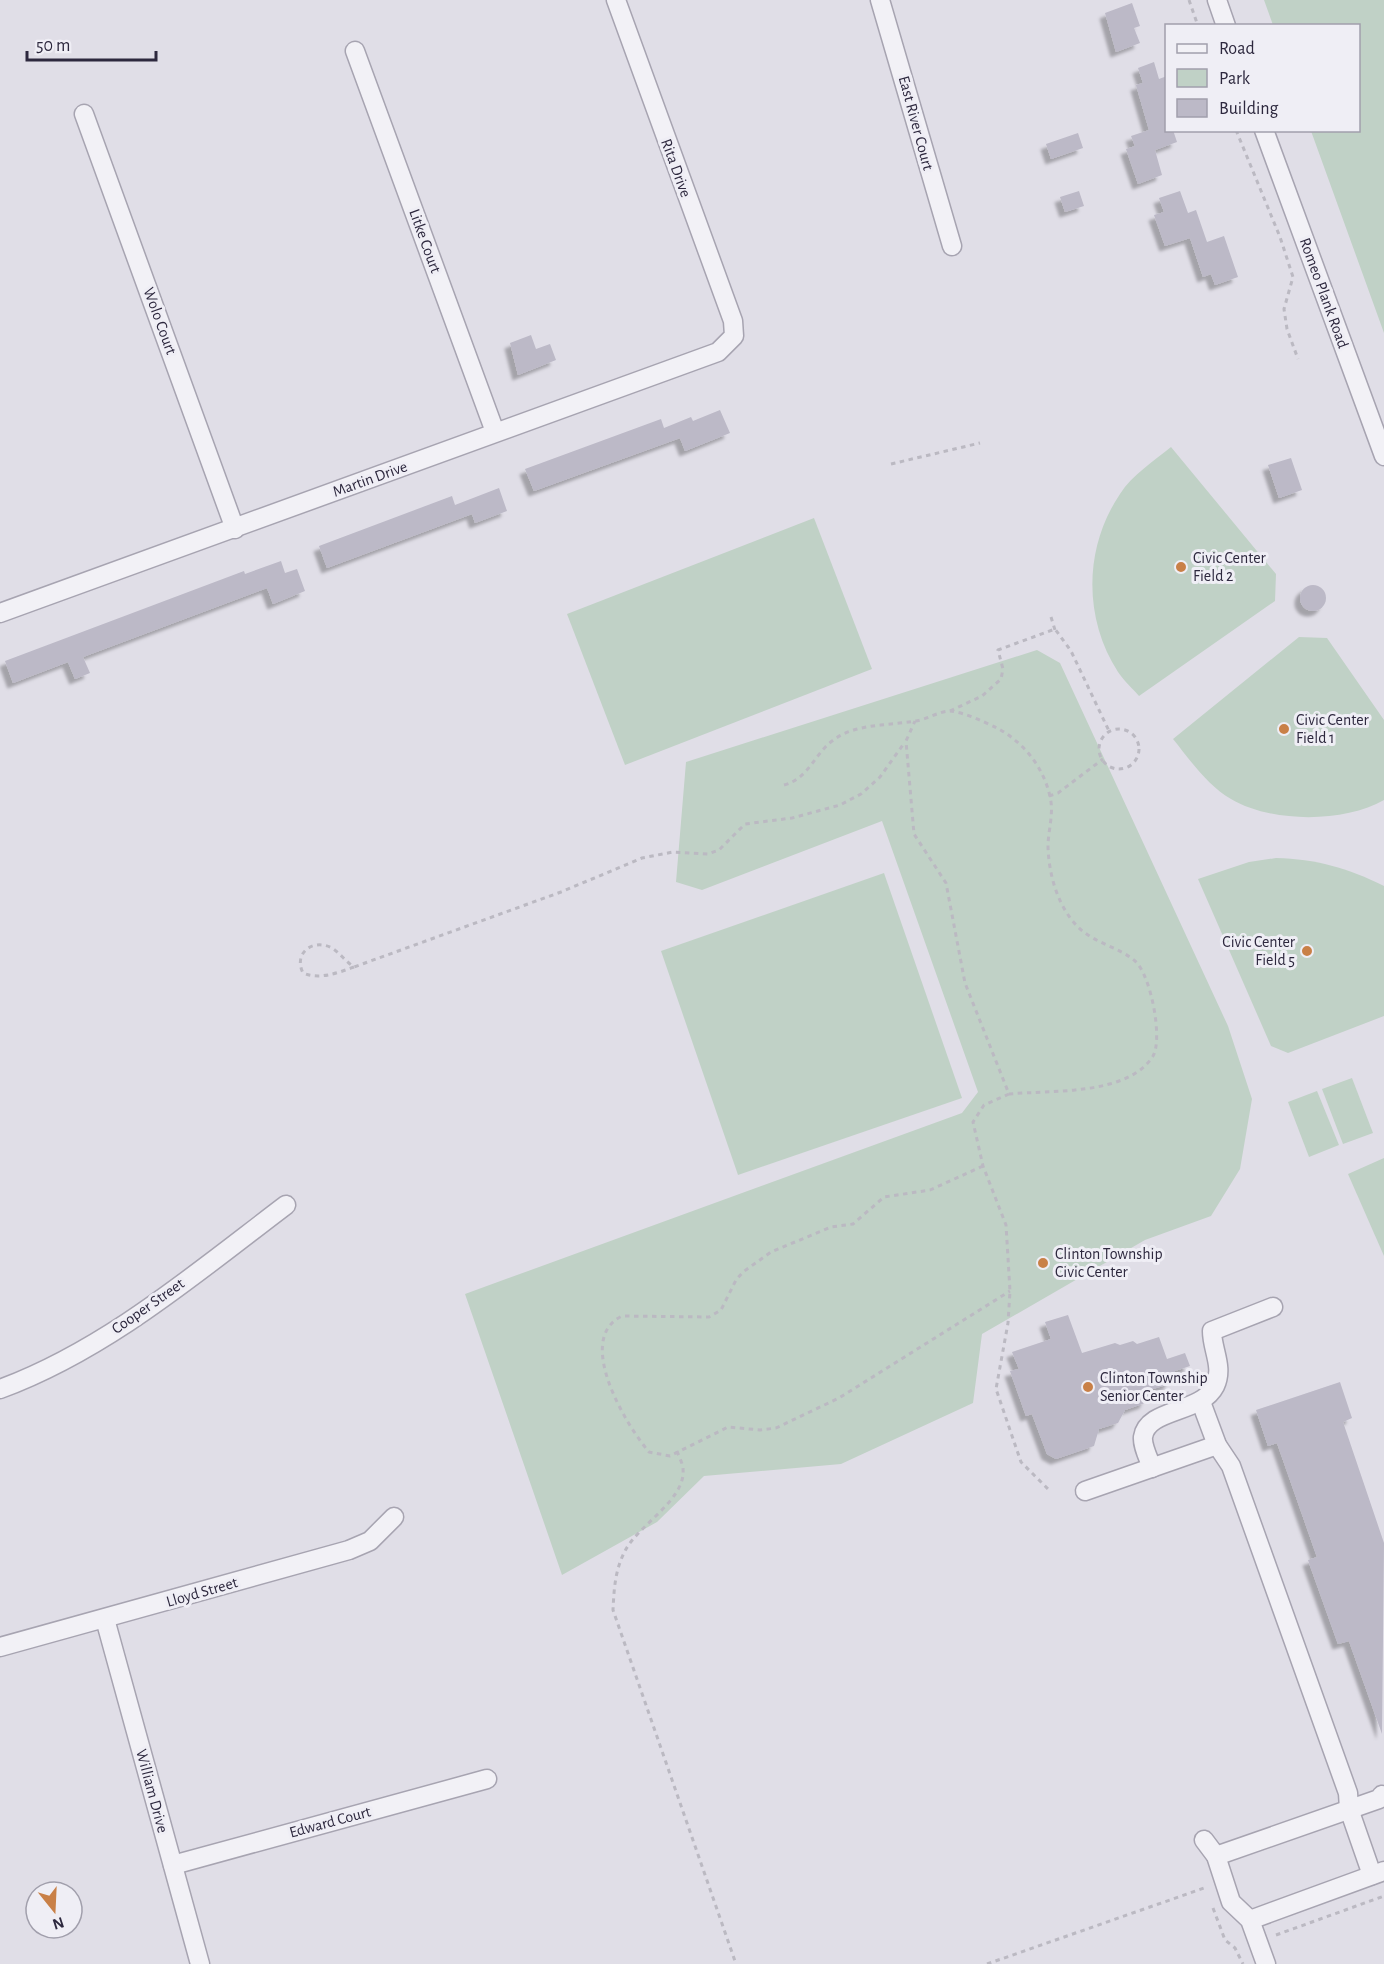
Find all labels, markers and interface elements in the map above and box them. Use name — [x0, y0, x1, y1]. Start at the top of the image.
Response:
scale bar — [27, 24, 156, 62]
legend — [1165, 24, 1360, 132]
text: 50 m — [36, 37, 70, 55]
text: Road — [1219, 40, 1255, 58]
text: Park — [1219, 70, 1251, 88]
street label: East River Court — [896, 74, 936, 172]
text: Building — [1219, 100, 1279, 118]
street label: Rita Drive — [658, 137, 694, 199]
street label: Litke Court — [406, 207, 444, 275]
street label: Romeo Plank Road — [1297, 236, 1351, 350]
street label: Wolo Court — [141, 285, 179, 357]
street label: Martin Drive — [331, 458, 409, 500]
place label: Civic Center Field 2 — [1193, 550, 1267, 584]
marker: Civic Center Field 2 — [1174, 560, 1188, 574]
place label: Civic Center Field 1 — [1296, 712, 1370, 746]
marker: Civic Center Field 1 — [1277, 722, 1291, 736]
place label: Civic Center Field 5 — [1222, 934, 1296, 968]
marker: Civic Center Field 5 — [1300, 944, 1314, 958]
place label: Clinton Township Civic Center — [1055, 1246, 1163, 1280]
marker: Clinton Township Civic Center — [1036, 1256, 1050, 1270]
street label: Cooper Street — [109, 1275, 187, 1337]
place label: Clinton Township Senior Center — [1100, 1370, 1208, 1404]
marker: Clinton Township Senior Center — [1081, 1380, 1095, 1394]
street label: Lloyd Street — [164, 1574, 240, 1611]
street label: William Drive — [133, 1747, 171, 1835]
street label: Edward Court — [288, 1803, 372, 1841]
north arrow — [24, 1880, 84, 1940]
text: N — [51, 1914, 66, 1933]

